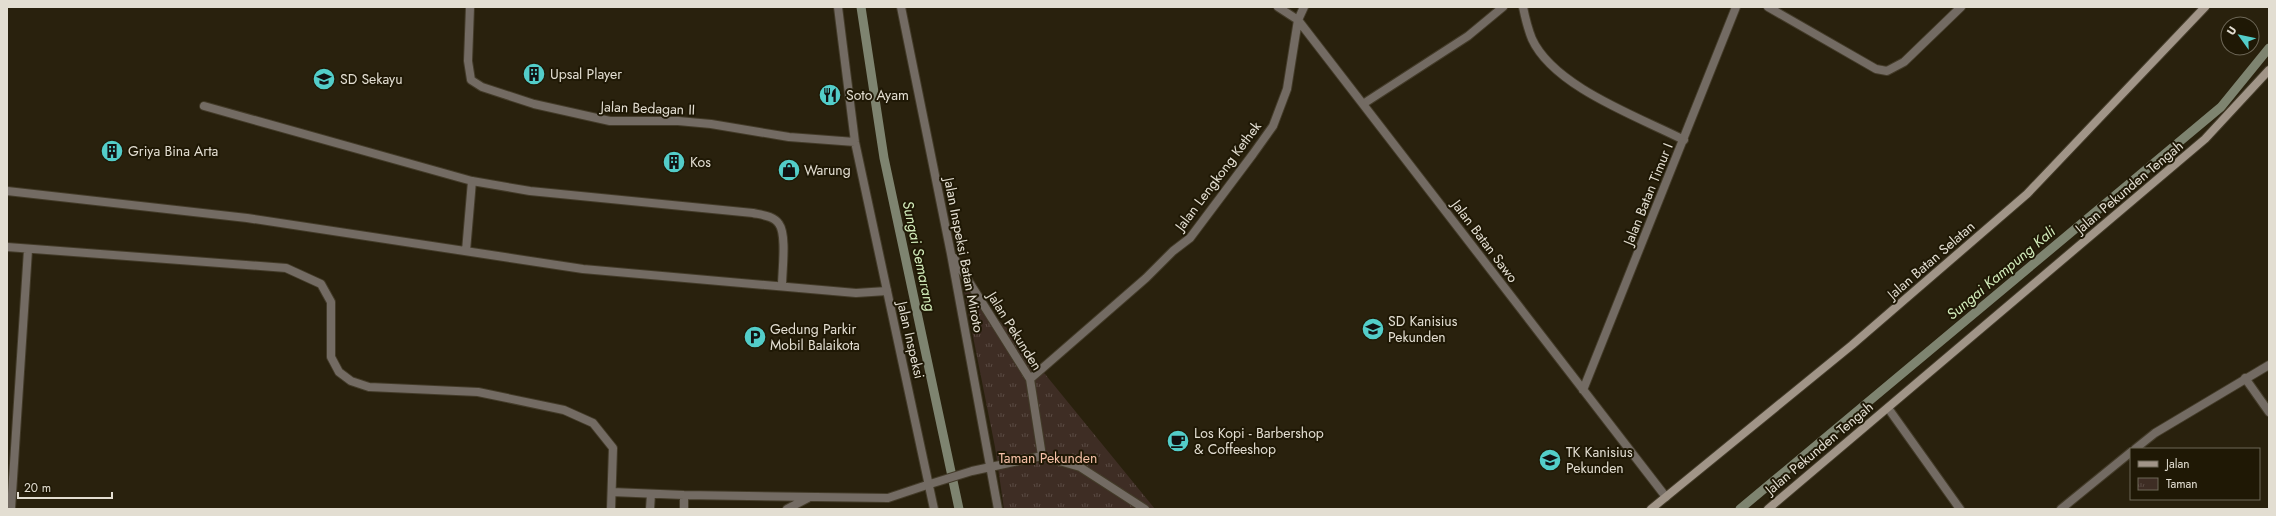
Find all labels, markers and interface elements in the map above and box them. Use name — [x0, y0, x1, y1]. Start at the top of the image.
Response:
north arrow — [2220, 16, 2260, 56]
text: U — [2223, 23, 2240, 38]
building icon: Upsal Player — [521, 61, 547, 87]
place label: Upsal Player — [550, 64, 622, 84]
school or university icon: SD Sekayu — [311, 66, 337, 92]
place label: SD Sekayu — [340, 69, 403, 89]
restaurant icon: Soto Ayam — [817, 82, 843, 108]
place label: Soto Ayam — [846, 85, 909, 105]
street label: Jalan Bedagan II — [598, 96, 696, 120]
street label: Jalan Lengkong Kethek — [1169, 116, 1266, 236]
street label: Jalan Pekunden Tengah — [2069, 136, 2187, 239]
building icon: Griya Bina Arta — [99, 138, 125, 164]
street label: Jalan Batan Timur I — [1618, 140, 1678, 250]
place label: Griya Bina Arta — [128, 141, 218, 161]
building icon: Kos — [661, 149, 687, 175]
place label: Kos — [690, 152, 711, 172]
shop icon: Warung — [776, 157, 802, 183]
place label: Warung — [804, 160, 851, 180]
street label: Jalan Inspeksi Batan Miroto — [939, 174, 989, 334]
street label: Jalan Batan Sawo — [1446, 194, 1523, 287]
water label: Sungai Semarang — [897, 199, 942, 314]
street label: Jalan Batan Selatan — [1881, 216, 1979, 305]
water label: Sungai Kampung Kali — [1942, 221, 2060, 325]
street label: Jalan Pekunden — [982, 286, 1047, 374]
street label: Jalan Inspeksi — [892, 297, 930, 381]
place label: SD Kanisius Pekunden — [1388, 311, 1458, 347]
school or university icon: SD Kanisius Pekunden — [1360, 316, 1386, 342]
place label: Gedung Parkir Mobil Balaikota — [770, 319, 860, 355]
parking icon: Gedung Parkir Mobil Balaikota — [742, 324, 768, 350]
street label: Jalan Pekunden Tengah — [1759, 397, 1877, 500]
place label: Los Kopi - Barbershop & Coffeeshop — [1194, 423, 1324, 459]
cafe icon: Los Kopi - Barbershop & Coffeeshop — [1165, 428, 1191, 454]
place label: TK Kanisius Pekunden — [1566, 442, 1633, 478]
school or university icon: TK Kanisius Pekunden — [1537, 447, 1563, 473]
park label: Taman Pekunden — [999, 448, 1097, 468]
legend — [2130, 448, 2260, 500]
text: Jalan — [2164, 455, 2189, 473]
scale bar — [18, 474, 112, 500]
text: Taman — [2166, 475, 2198, 493]
text: 20 m — [24, 479, 51, 497]

